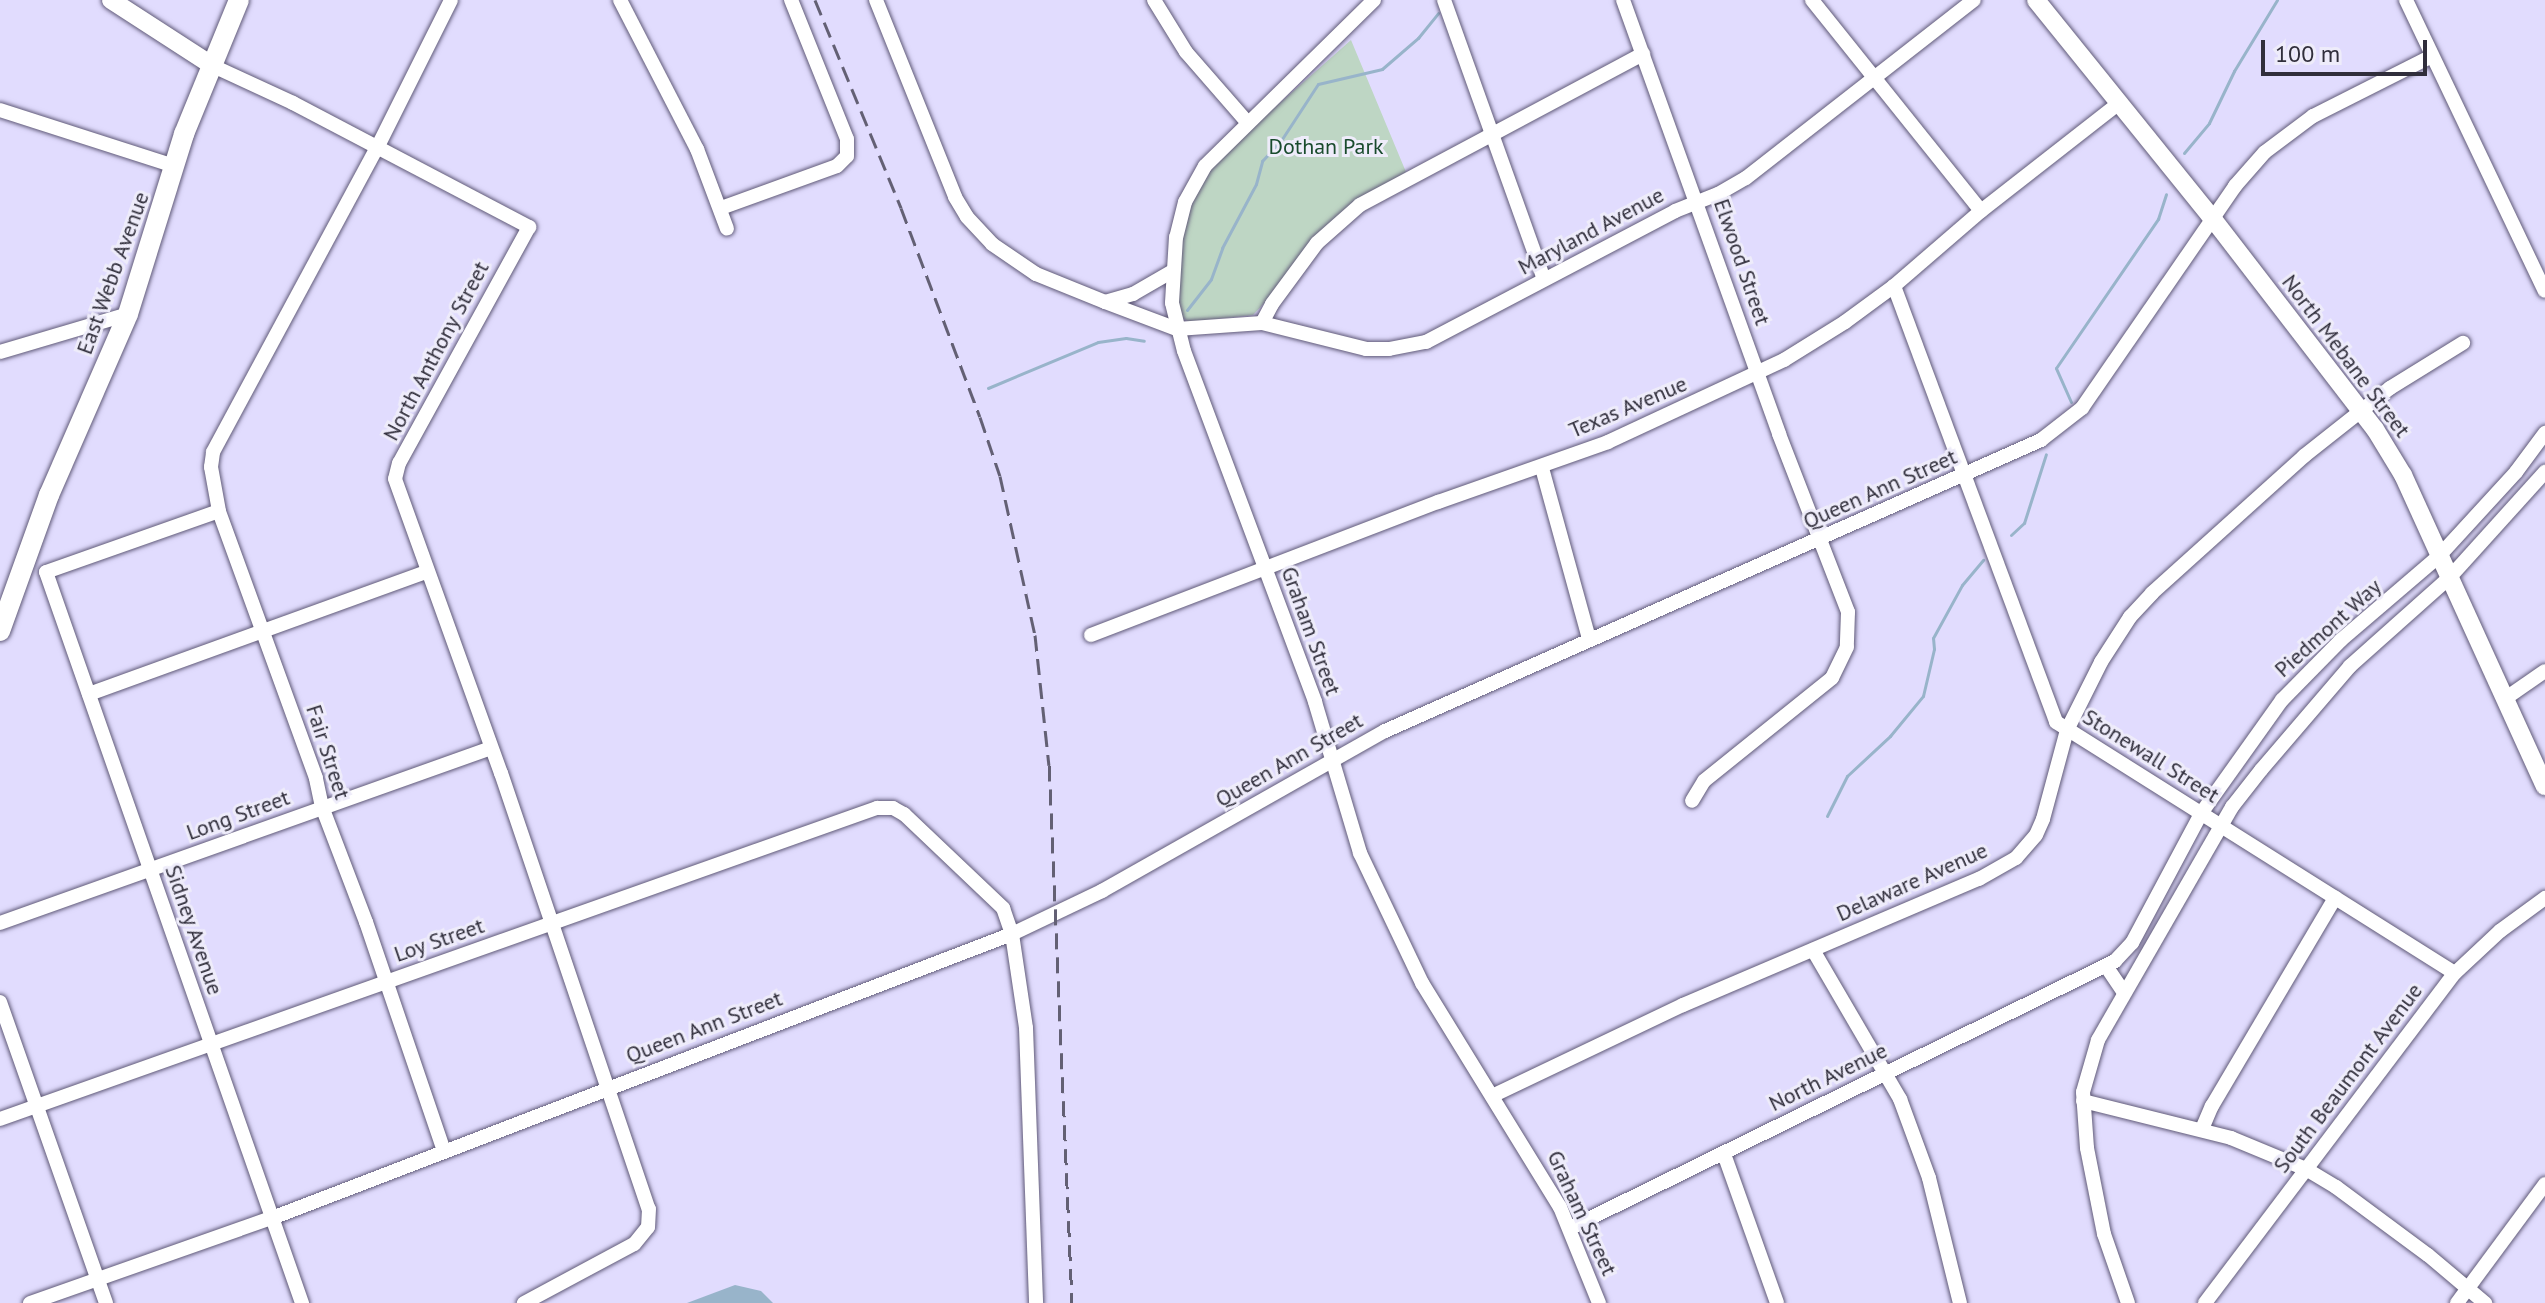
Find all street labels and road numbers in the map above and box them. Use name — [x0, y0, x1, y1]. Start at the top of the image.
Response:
street label: Maryland Avenue — [1513, 181, 1669, 281]
street label: East Webb Avenue — [71, 188, 155, 358]
street label: Elwood Street — [1708, 195, 1776, 329]
street label: North Anthony Street — [377, 256, 495, 446]
street label: North Mebane Street — [2276, 269, 2416, 443]
street label: Texas Avenue — [1565, 370, 1691, 444]
street label: Queen Ann Street — [1799, 443, 1961, 535]
street label: Graham Street — [1276, 563, 1346, 699]
street label: Piedmont Way — [2269, 573, 2387, 683]
street label: Fair Street — [300, 701, 356, 803]
street label: Stonewall Street — [2078, 704, 2224, 808]
street label: Queen Ann Street — [1211, 707, 1367, 813]
street label: Long Street — [183, 784, 293, 846]
street label: Delaware Avenue — [1832, 837, 1992, 927]
street label: Sidney Avenue — [159, 861, 229, 999]
street label: Loy Street — [390, 912, 488, 968]
street label: South Beaumont Avenue — [2268, 978, 2428, 1178]
street label: Queen Ann Street — [622, 985, 786, 1069]
street label: North Avenue — [1764, 1037, 1892, 1117]
street label: Graham Street — [1542, 1146, 1622, 1280]

